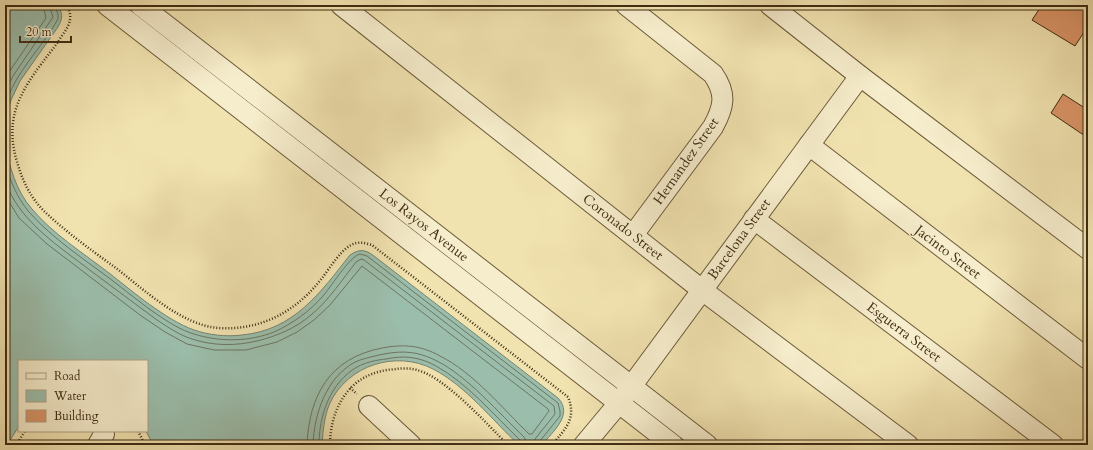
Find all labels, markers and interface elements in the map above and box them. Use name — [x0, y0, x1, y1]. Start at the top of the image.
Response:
scale bar — [20, 18, 71, 44]
text: 20 m — [26, 24, 53, 40]
street label: Hernandez Street — [649, 113, 724, 208]
street label: Los Rayos Avenue — [375, 184, 473, 266]
street label: Coronado Street — [579, 190, 668, 265]
street label: Barcelona Street — [703, 194, 775, 283]
street label: Jacinto Street — [909, 220, 986, 284]
street label: Esguerra Street — [863, 298, 946, 367]
legend — [18, 360, 148, 432]
text: Road — [54, 368, 81, 384]
text: Water — [53, 388, 87, 404]
text: Building — [54, 408, 99, 424]

